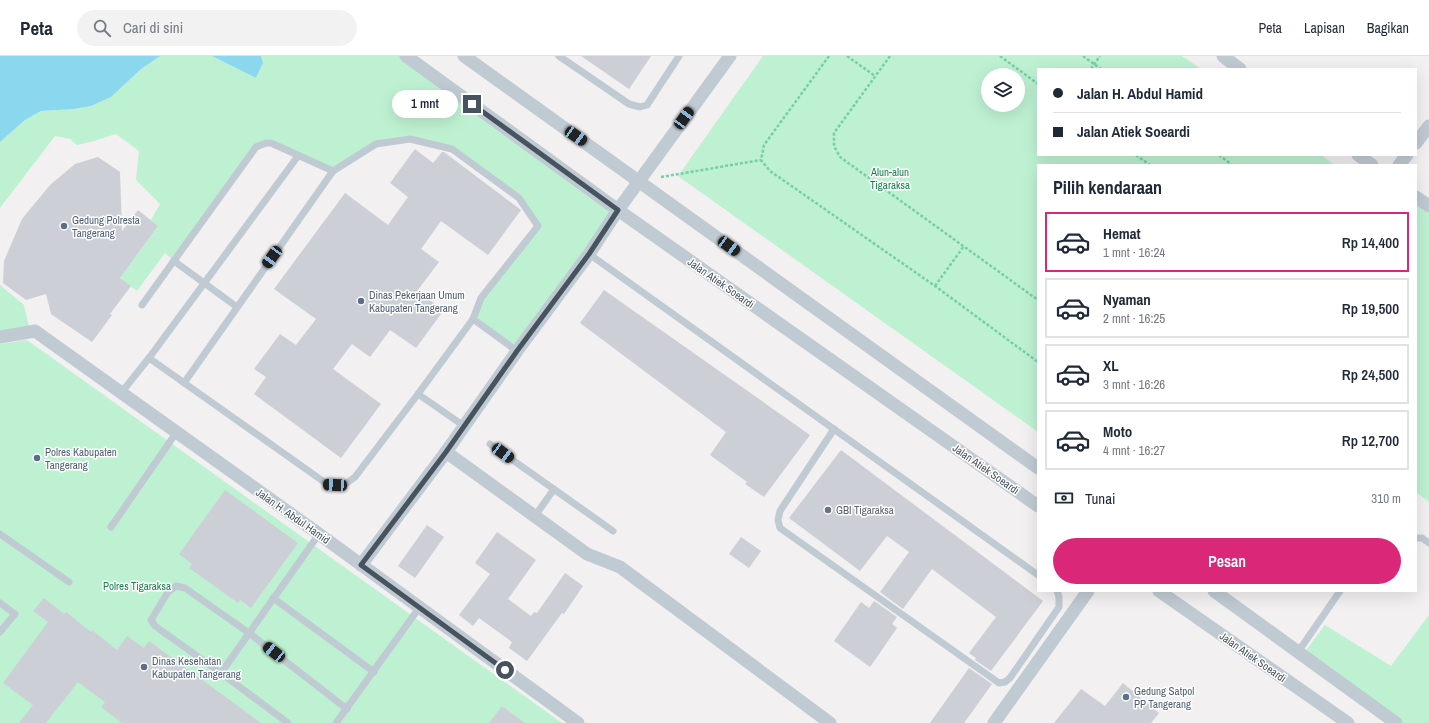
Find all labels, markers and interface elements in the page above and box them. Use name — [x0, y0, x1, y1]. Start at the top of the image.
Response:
search box — [77, 10, 357, 46]
text: Peta — [20, 15, 53, 41]
icon: search — [91, 17, 113, 39]
text: Cari di sini — [123, 17, 183, 38]
text: Peta — [1258, 19, 1282, 37]
text: Lapisan — [1304, 19, 1345, 37]
text: Bagikan — [1367, 19, 1409, 37]
map controls — [981, 68, 1025, 112]
button: layers — [981, 68, 1025, 112]
text: Jalan H. Abdul Hamid — [1077, 83, 1203, 104]
callout: 1 mnt — [392, 90, 458, 118]
text: 1 mnt — [411, 95, 439, 112]
route end — [463, 95, 481, 113]
car — [672, 105, 696, 131]
text: Jalan Atiek Soeardi — [1077, 121, 1190, 142]
car — [563, 124, 589, 148]
park label: Alun-alun Tigaraksa — [870, 165, 910, 192]
text: Pilih kendaraan — [1053, 175, 1162, 200]
place label: Gedung Polresta Tangerang — [72, 213, 140, 240]
marker: Gedung Polresta Tangerang — [59, 221, 69, 231]
text: Hemat — [1103, 223, 1141, 244]
icon: car — [1055, 224, 1091, 260]
text: Rp 14,400 — [1342, 232, 1399, 253]
car — [716, 234, 742, 258]
car — [260, 244, 284, 270]
text: 1 mnt · 16:24 — [1103, 244, 1165, 261]
street label: Jalan Atiek Soeardi — [685, 255, 757, 311]
place label: Dinas Pekerjaan Umum Kabupaten Tangerang — [369, 288, 465, 315]
text: Nyaman — [1103, 289, 1151, 310]
icon: car — [1055, 290, 1091, 326]
marker: Dinas Pekerjaan Umum Kabupaten Tangerang — [356, 296, 366, 306]
text: Rp 19,500 — [1342, 298, 1399, 319]
text: 2 mnt · 16:25 — [1103, 310, 1165, 327]
text: XL — [1103, 355, 1119, 376]
icon: car — [1055, 356, 1091, 392]
text: Rp 24,500 — [1342, 364, 1399, 385]
text: 3 mnt · 16:26 — [1103, 376, 1165, 393]
text: Moto — [1103, 421, 1132, 442]
icon: car — [1055, 422, 1091, 458]
text: Rp 12,700 — [1342, 430, 1399, 451]
car — [490, 441, 516, 465]
street label: Jalan Atiek Soeardi — [950, 441, 1022, 497]
text: 4 mnt · 16:27 — [1103, 442, 1165, 459]
place label: Polres Kabupaten Tangerang — [45, 445, 117, 472]
marker: Polres Kabupaten Tangerang — [32, 453, 42, 463]
car — [323, 478, 347, 492]
street label: Jalan H. Abdul Hamid — [253, 485, 333, 547]
icon: cash — [1053, 487, 1075, 509]
text: Tunai — [1085, 488, 1115, 509]
text: 310 m — [1371, 490, 1401, 507]
place label: GBI Tigaraksa — [836, 503, 894, 517]
marker: GBI Tigaraksa — [823, 505, 833, 515]
button: Pesan — [1053, 538, 1401, 584]
park label: Polres Tigaraksa — [103, 579, 171, 593]
street label: Jalan Atiek Soeardi — [1217, 629, 1289, 685]
car — [261, 640, 287, 664]
place label: Dinas Kesehatan Kabupaten Tangerang — [152, 654, 241, 681]
route start — [496, 661, 514, 679]
marker: Dinas Kesehatan Kabupaten Tangerang — [139, 662, 149, 672]
place label: Gedung Satpol PP Tangerang — [1134, 684, 1194, 711]
marker: Gedung Satpol PP Tangerang — [1121, 692, 1131, 702]

